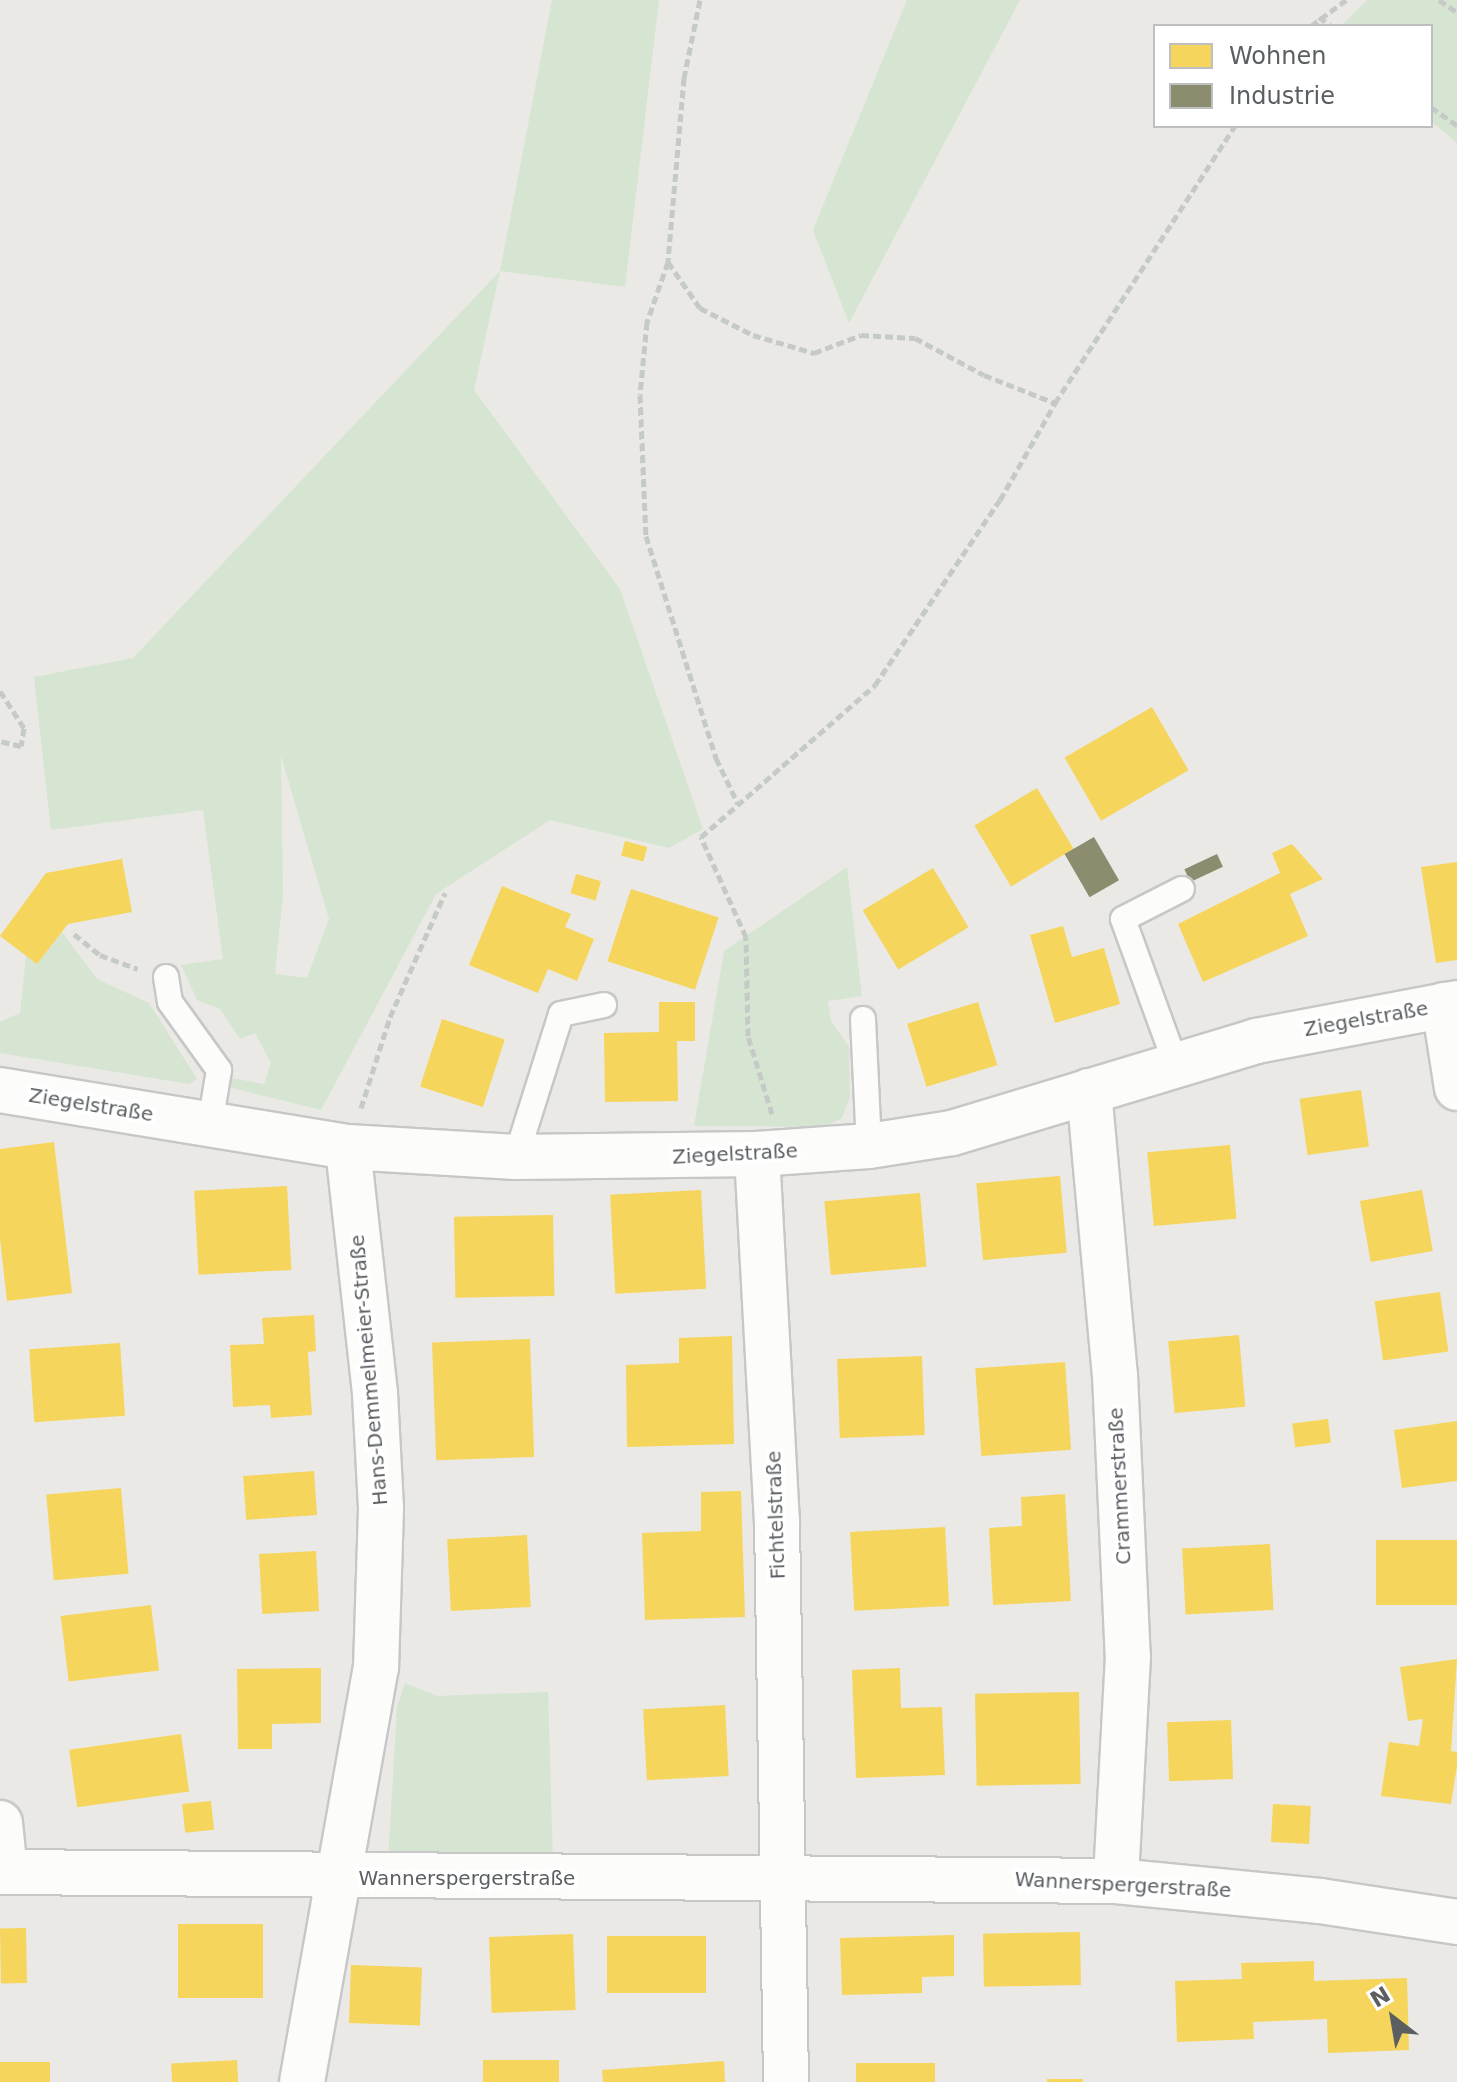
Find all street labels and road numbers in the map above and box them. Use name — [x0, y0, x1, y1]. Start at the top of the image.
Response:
street label: Ziegelstraße — [1302, 996, 1430, 1042]
street label: Ziegelstraße — [27, 1083, 155, 1127]
street label: Ziegelstraße — [672, 1139, 798, 1169]
street label: Hans-Demmelmeier-Straße — [345, 1234, 393, 1506]
street label: Crammerstraße — [1104, 1407, 1136, 1565]
street label: Fichtelstraße — [762, 1450, 790, 1580]
street label: Wannerspergerstraße — [359, 1866, 575, 1890]
street label: Wannerspergerstraße — [1014, 1867, 1232, 1903]

